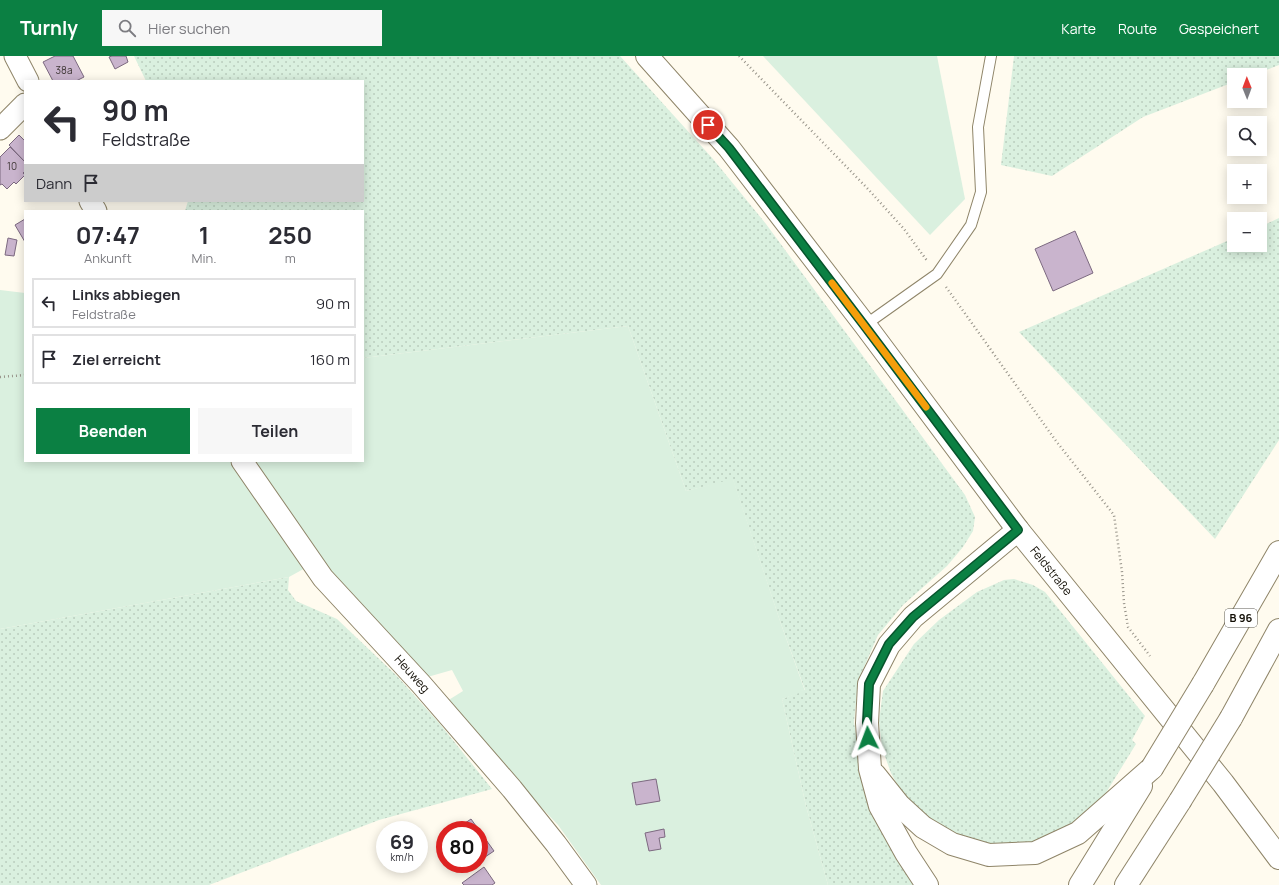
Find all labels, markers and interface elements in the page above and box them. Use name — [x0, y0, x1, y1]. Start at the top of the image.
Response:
search box — [102, 10, 382, 46]
text: Turnly — [20, 15, 78, 41]
icon: search — [116, 17, 138, 39]
text: Hier suchen — [148, 18, 230, 39]
text: Karte — [1061, 19, 1096, 38]
text: Route — [1118, 19, 1157, 38]
text: Gespeichert — [1179, 19, 1259, 38]
house number: 38a — [56, 63, 72, 77]
north arrow — [1227, 68, 1267, 108]
map controls — [1227, 68, 1267, 252]
text: 90 m — [102, 91, 169, 129]
icon: left — [36, 96, 88, 148]
pin — [691, 108, 725, 142]
icon: arrive — [697, 114, 719, 136]
button: search — [1227, 116, 1267, 156]
text: Feldstraße — [102, 127, 190, 151]
house number: 10 — [7, 159, 17, 173]
button: + — [1227, 164, 1267, 204]
icon: arrive — [80, 172, 102, 194]
text: Dann — [36, 173, 72, 194]
button: − — [1227, 212, 1267, 252]
text: 07:47 — [76, 218, 140, 251]
text: 1 — [199, 218, 209, 251]
text: 250 — [268, 218, 312, 251]
text: Ankunft — [84, 249, 132, 267]
text: Min. — [192, 249, 217, 267]
text: m — [285, 249, 296, 267]
text: Links abbiegen — [72, 284, 180, 305]
icon: left — [38, 292, 60, 314]
text: 90 m — [316, 293, 350, 314]
text: Feldstraße — [72, 305, 136, 323]
icon: arrive — [38, 348, 60, 370]
text: Ziel erreicht — [72, 349, 161, 370]
text: 160 m — [310, 349, 350, 370]
button: Beenden — [36, 408, 190, 454]
button: Teilen — [198, 408, 352, 454]
street label: Feldstraße — [1026, 542, 1077, 599]
road number: B 96 — [1225, 609, 1257, 627]
street label: Heuweg — [391, 651, 434, 696]
position arrow — [847, 717, 889, 759]
speed limit sign: 80 — [436, 821, 488, 873]
text: 69 — [390, 828, 414, 855]
text: km/h — [390, 850, 414, 864]

